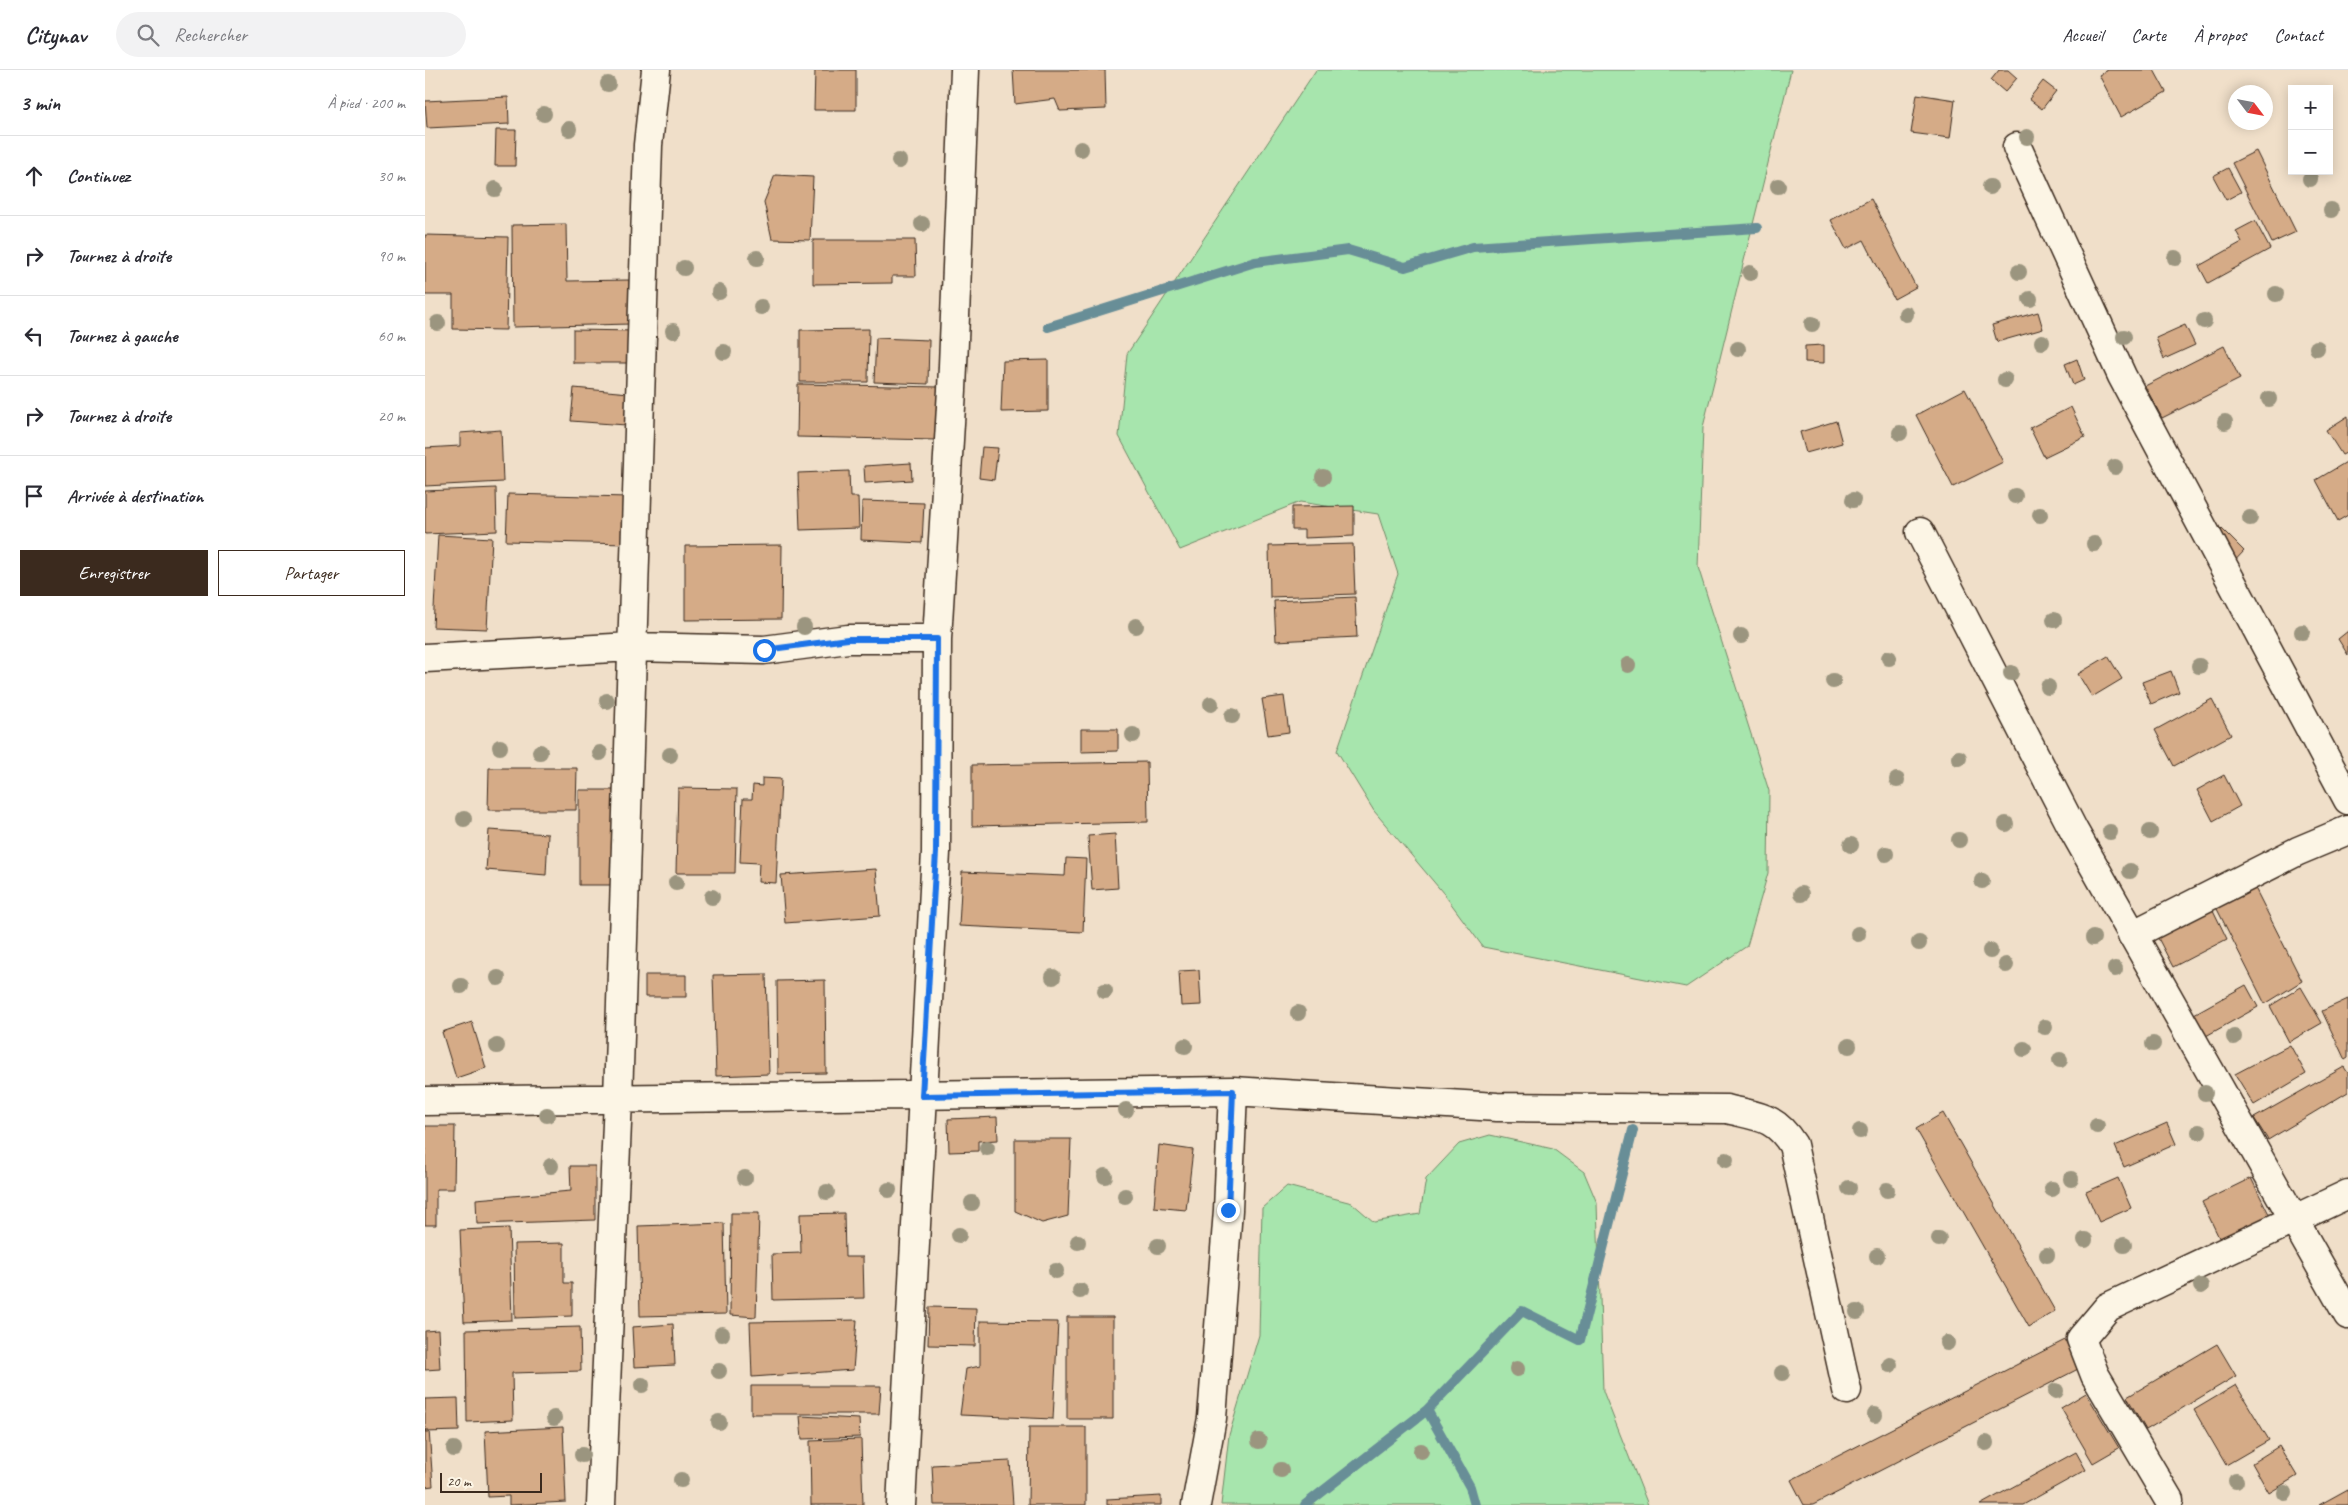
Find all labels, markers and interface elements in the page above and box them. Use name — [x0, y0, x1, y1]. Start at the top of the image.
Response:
search box — [116, 12, 466, 57]
text: Citynav — [25, 20, 86, 50]
icon: search — [134, 21, 162, 49]
text: Rechercher — [174, 23, 247, 47]
text: Accueil — [2063, 24, 2103, 46]
text: Carte — [2131, 24, 2166, 46]
text: À propos — [2194, 24, 2246, 46]
text: Contact — [2274, 24, 2323, 46]
north arrow — [2228, 85, 2273, 130]
map controls — [2288, 85, 2333, 175]
button: + — [2288, 85, 2333, 130]
text: 3 min — [20, 90, 60, 116]
text: À pied · 200 m — [327, 93, 405, 113]
button: − — [2288, 130, 2333, 175]
icon: ahead — [20, 162, 48, 190]
text: Continuez — [67, 164, 130, 188]
text: 30 m — [378, 166, 405, 186]
icon: right — [20, 242, 48, 270]
text: Tournez à droite — [67, 244, 171, 268]
text: 90 m — [378, 246, 405, 266]
icon: left — [20, 322, 48, 350]
text: Tournez à gauche — [67, 324, 178, 348]
text: 60 m — [378, 326, 405, 346]
icon: right — [20, 402, 48, 430]
text: Tournez à droite — [67, 404, 171, 428]
text: 20 m — [378, 406, 405, 426]
icon: arrive — [20, 482, 48, 510]
text: Arrivée à destination — [67, 484, 203, 508]
button: Enregistrer — [20, 550, 208, 596]
button: Partager — [218, 550, 405, 596]
route start — [753, 639, 776, 662]
route end — [1217, 1199, 1240, 1222]
scale bar — [440, 1470, 543, 1493]
text: 20 m — [447, 1473, 471, 1490]

